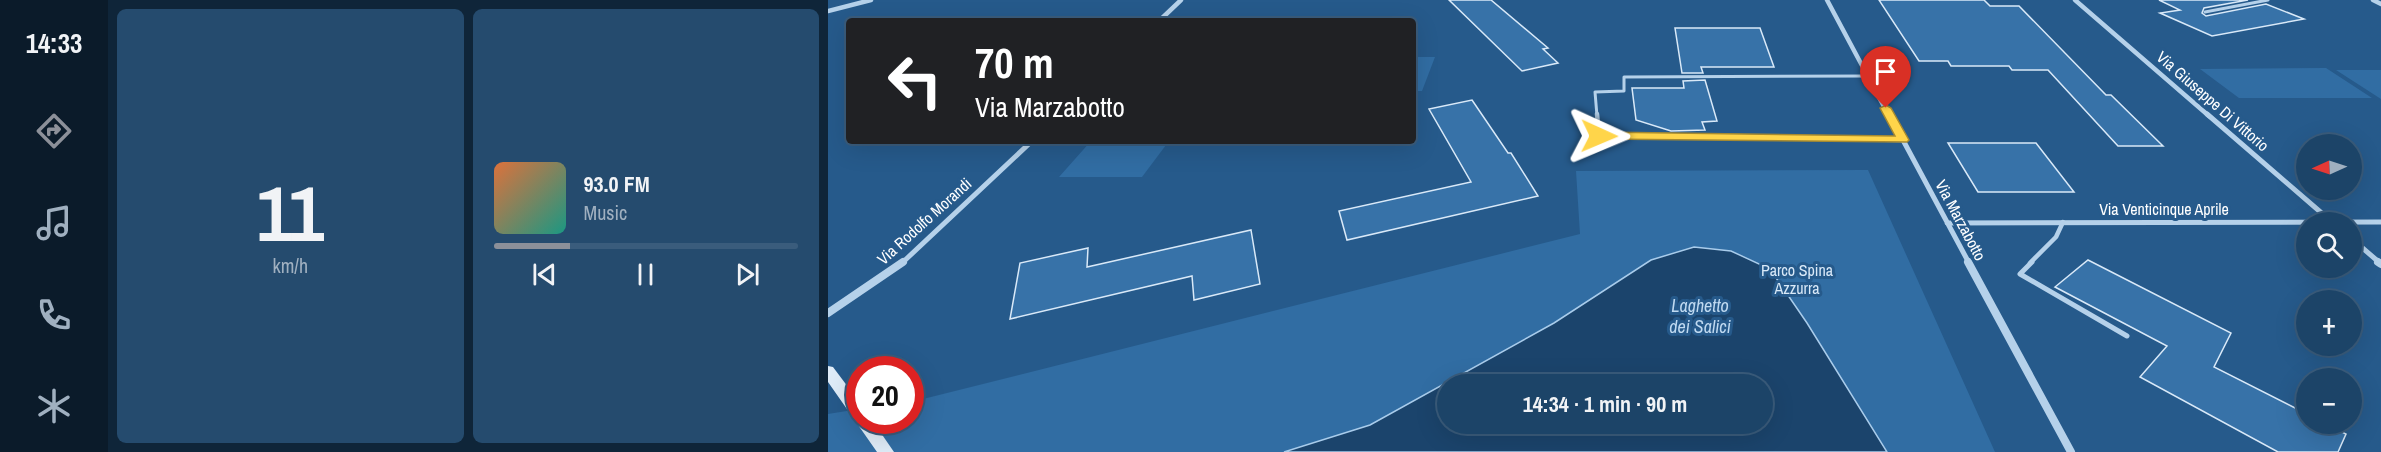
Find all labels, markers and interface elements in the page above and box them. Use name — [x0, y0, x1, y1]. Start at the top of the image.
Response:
text: 14:33 — [26, 25, 82, 61]
text: 70 m — [975, 35, 1054, 91]
icon: left — [876, 42, 954, 120]
pin — [1860, 46, 1911, 108]
street label: Via Giuseppe Di Vittorio — [2152, 46, 2274, 156]
icon: arrive — [1869, 55, 1902, 88]
text: Via Marzabotto — [975, 89, 1125, 125]
position arrow — [1567, 104, 1631, 168]
icon: directions — [33, 110, 75, 152]
north arrow — [2296, 134, 2362, 200]
map controls — [2296, 134, 2362, 434]
text: 11 — [256, 160, 324, 265]
text: 93.0 FM — [584, 169, 650, 199]
street label: Via Rodolfo Morandi — [872, 173, 976, 269]
street label: Via Marzabotto — [1930, 176, 1992, 264]
street label: Via Venticinque Aprile — [2099, 198, 2229, 220]
text: Music — [584, 199, 627, 226]
icon: music — [33, 202, 75, 244]
button: search — [2296, 212, 2362, 278]
text: km/h — [272, 252, 308, 279]
icon: previous — [528, 258, 561, 291]
icon: pause — [629, 258, 662, 291]
icon: next — [731, 258, 764, 291]
park label: Parco Spina Azzurra — [1761, 259, 1834, 299]
button: + — [2296, 290, 2362, 356]
water label: Laghetto dei Salici — [1669, 293, 1731, 339]
icon: phone — [33, 294, 75, 336]
speed limit sign: 20 — [846, 356, 924, 434]
button: − — [2296, 368, 2362, 434]
icon: climate — [33, 385, 75, 427]
text: 14:34 · 1 min · 90 m — [1523, 389, 1687, 419]

